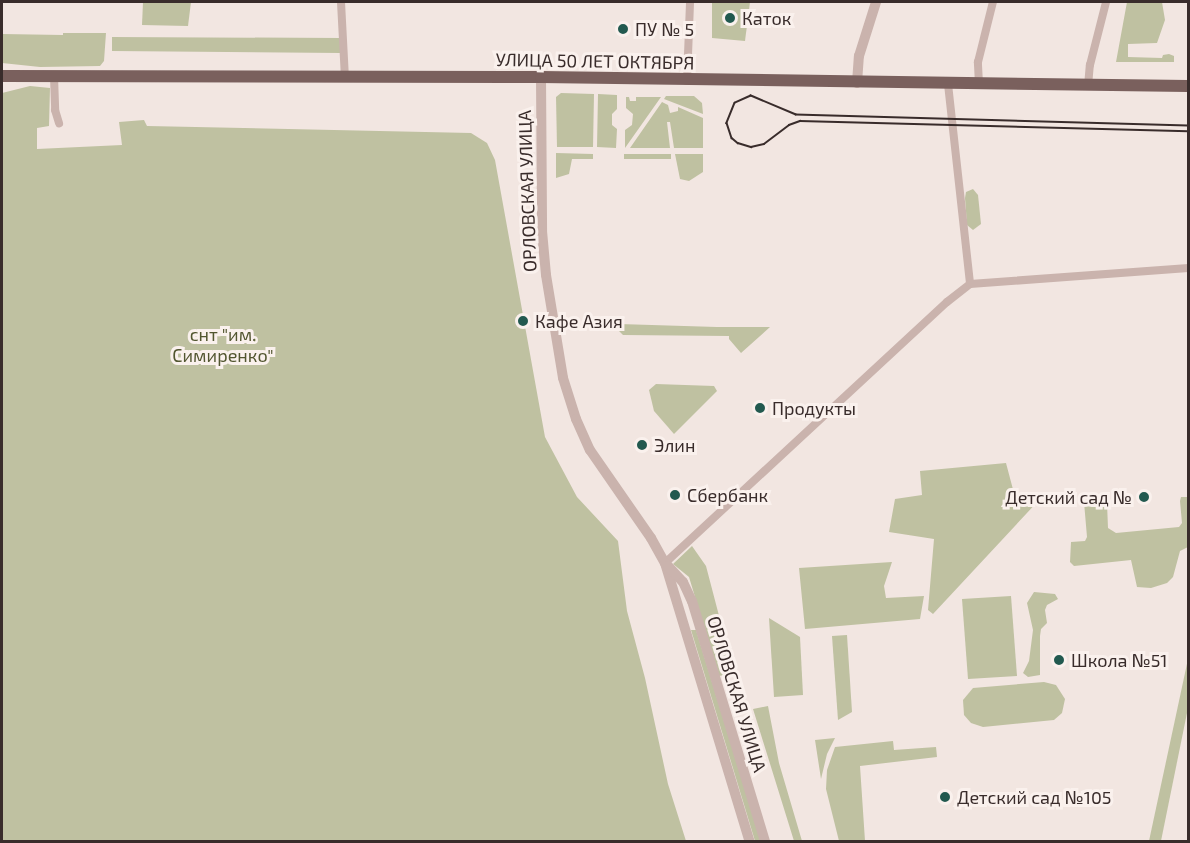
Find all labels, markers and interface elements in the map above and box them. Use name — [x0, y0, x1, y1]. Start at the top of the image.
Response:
place label: Каток — [742, 7, 791, 29]
marker: Каток — [723, 11, 737, 25]
place label: ПУ № 5 — [635, 18, 694, 40]
marker: ПУ № 5 — [616, 22, 630, 36]
street label: УЛИЦА 50 ЛЕТ ОКТЯБРЯ — [495, 48, 695, 74]
street label: ОРЛОВСКАЯ УЛИЦА — [513, 110, 541, 272]
place label: Кафе Азия — [535, 310, 623, 332]
marker: Кафе Азия — [516, 314, 530, 328]
park label: снт "им. Симиренко" — [172, 324, 274, 366]
place label: Продукты — [772, 397, 856, 419]
marker: Продукты — [753, 401, 767, 415]
place label: Элин — [654, 434, 695, 456]
marker: Элин — [635, 438, 649, 452]
place label: Сбербанк — [687, 484, 768, 506]
place label: Детский сад № — [1005, 486, 1132, 508]
marker: Сбербанк — [668, 488, 682, 502]
marker: Детский сад № — [1137, 490, 1151, 504]
street label: ОРЛОВСКАЯ УЛИЦА — [703, 613, 771, 775]
place label: Школа №51 — [1071, 649, 1168, 671]
marker: Школа №51 — [1052, 653, 1066, 667]
place label: Детский сад №105 — [957, 786, 1111, 808]
marker: Детский сад №105 — [938, 790, 952, 804]

